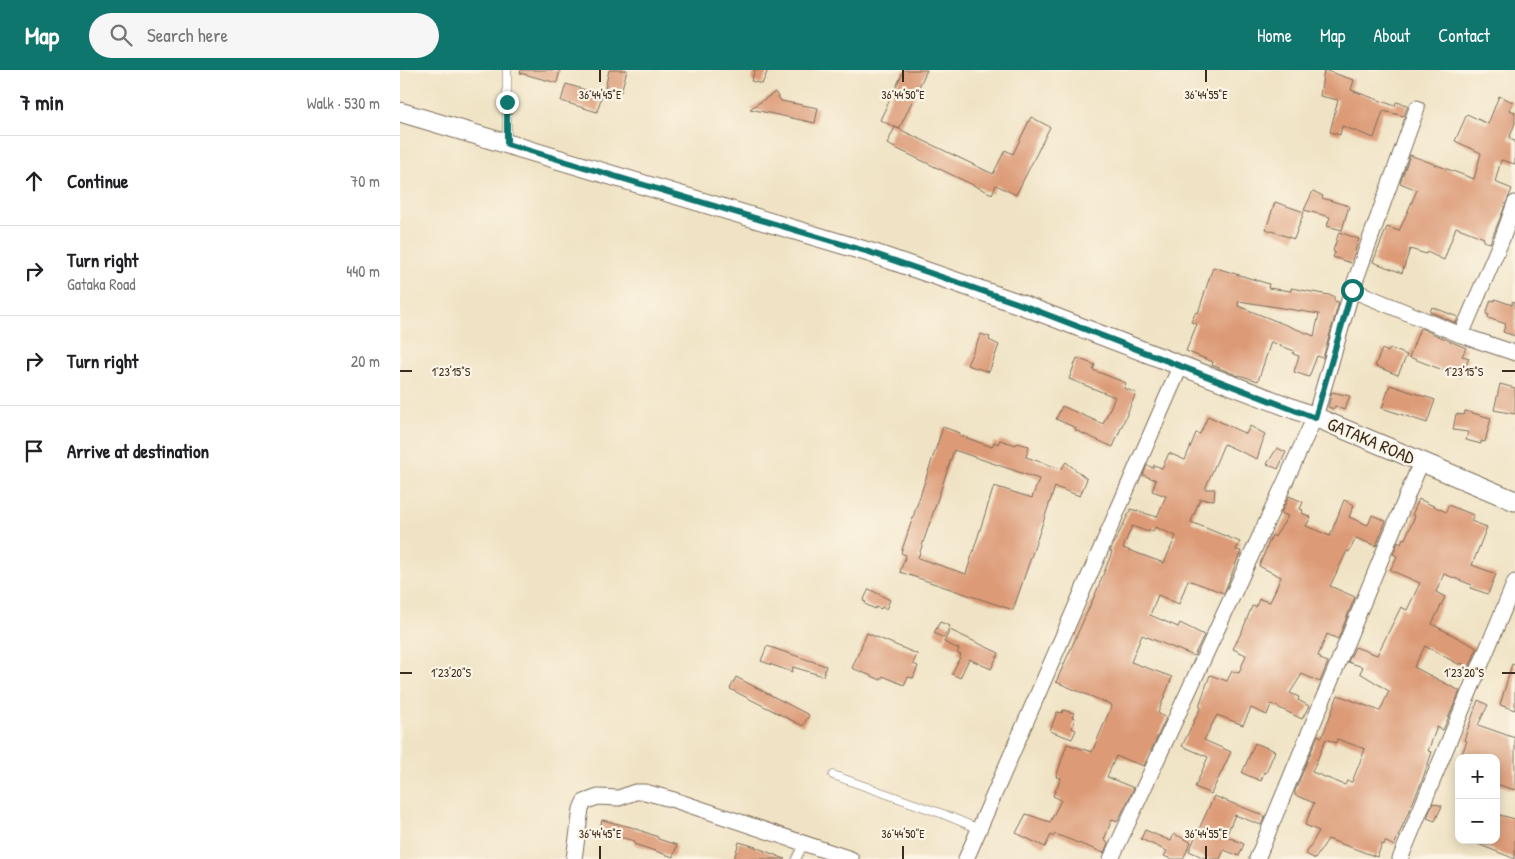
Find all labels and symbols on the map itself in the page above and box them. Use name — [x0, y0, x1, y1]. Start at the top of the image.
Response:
text: 36°44'45"E — [579, 86, 622, 103]
text: 36°44'50"E — [881, 86, 925, 103]
text: 36°44'55"E — [1184, 86, 1228, 103]
route end — [496, 91, 519, 114]
route start — [1341, 279, 1364, 302]
text: 1°23'15"S — [432, 363, 471, 380]
text: 1°23'15"S — [1445, 363, 1484, 380]
street label: GATAKA ROAD — [1324, 411, 1419, 470]
text: 1°23'20"S — [431, 664, 472, 681]
text: 1°23'20"S — [1444, 664, 1485, 681]
text: 36°44'45"E — [579, 825, 622, 842]
text: 36°44'50"E — [881, 825, 925, 842]
text: 36°44'55"E — [1184, 825, 1228, 842]

